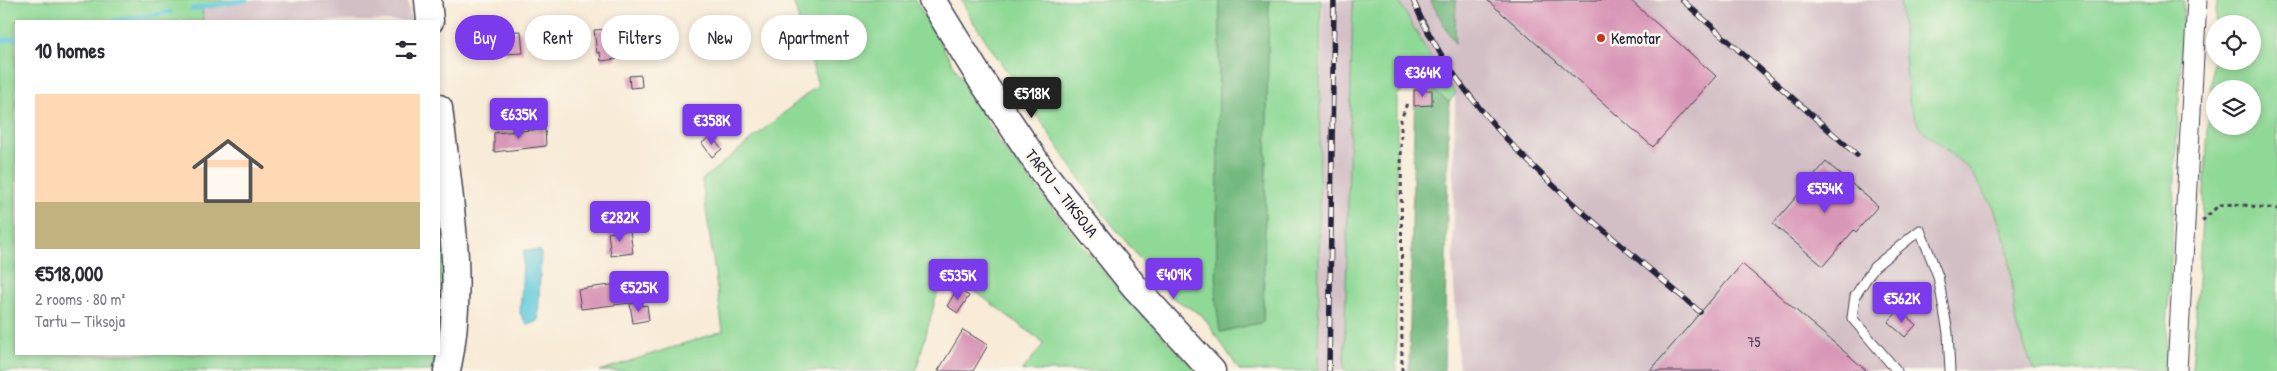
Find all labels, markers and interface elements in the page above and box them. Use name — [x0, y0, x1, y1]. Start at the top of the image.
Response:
chip: Buy — [455, 15, 515, 60]
chip: Rent — [525, 15, 591, 60]
chip: Filters — [601, 15, 679, 60]
chip: New — [689, 15, 751, 60]
chip: Apartment — [761, 15, 867, 60]
map controls — [2206, 15, 2261, 135]
button: locate — [2206, 15, 2261, 70]
place label: Kemotar — [1611, 27, 1661, 49]
marker: Kemotar — [1595, 32, 1607, 44]
text: 10 homes — [35, 36, 105, 65]
icon: filters — [392, 36, 420, 64]
pin: €364K — [1388, 56, 1458, 98]
text: €364K — [1405, 61, 1441, 83]
pin: €518K — [997, 76, 1067, 119]
button: layers — [2206, 80, 2261, 135]
text: €518K — [1014, 82, 1050, 104]
pin: €635K — [484, 98, 554, 140]
text: €635K — [501, 103, 537, 125]
pin: €358K — [677, 104, 747, 146]
text: €358K — [694, 109, 730, 131]
icon: home — [183, 126, 273, 216]
street label: TARTU — TIKSOJA — [1021, 144, 1103, 242]
pin: €554K — [1790, 172, 1860, 214]
text: €554K — [1807, 177, 1843, 199]
pin: €282K — [585, 200, 655, 243]
text: €282K — [601, 206, 639, 228]
pin: €535K — [923, 258, 993, 301]
pin: €409K — [1139, 258, 1209, 300]
text: €518,000 — [35, 259, 103, 288]
text: €409K — [1156, 263, 1192, 285]
text: €535K — [940, 264, 976, 286]
pin: €525K — [604, 270, 674, 313]
text: €525K — [620, 276, 658, 298]
pin: €562K — [1867, 282, 1937, 324]
text: €562K — [1884, 287, 1920, 309]
text: 2 rooms · 80 m² — [35, 288, 125, 310]
text: Tartu — Tiksoja — [35, 310, 125, 332]
house number: 75 — [1748, 332, 1761, 351]

